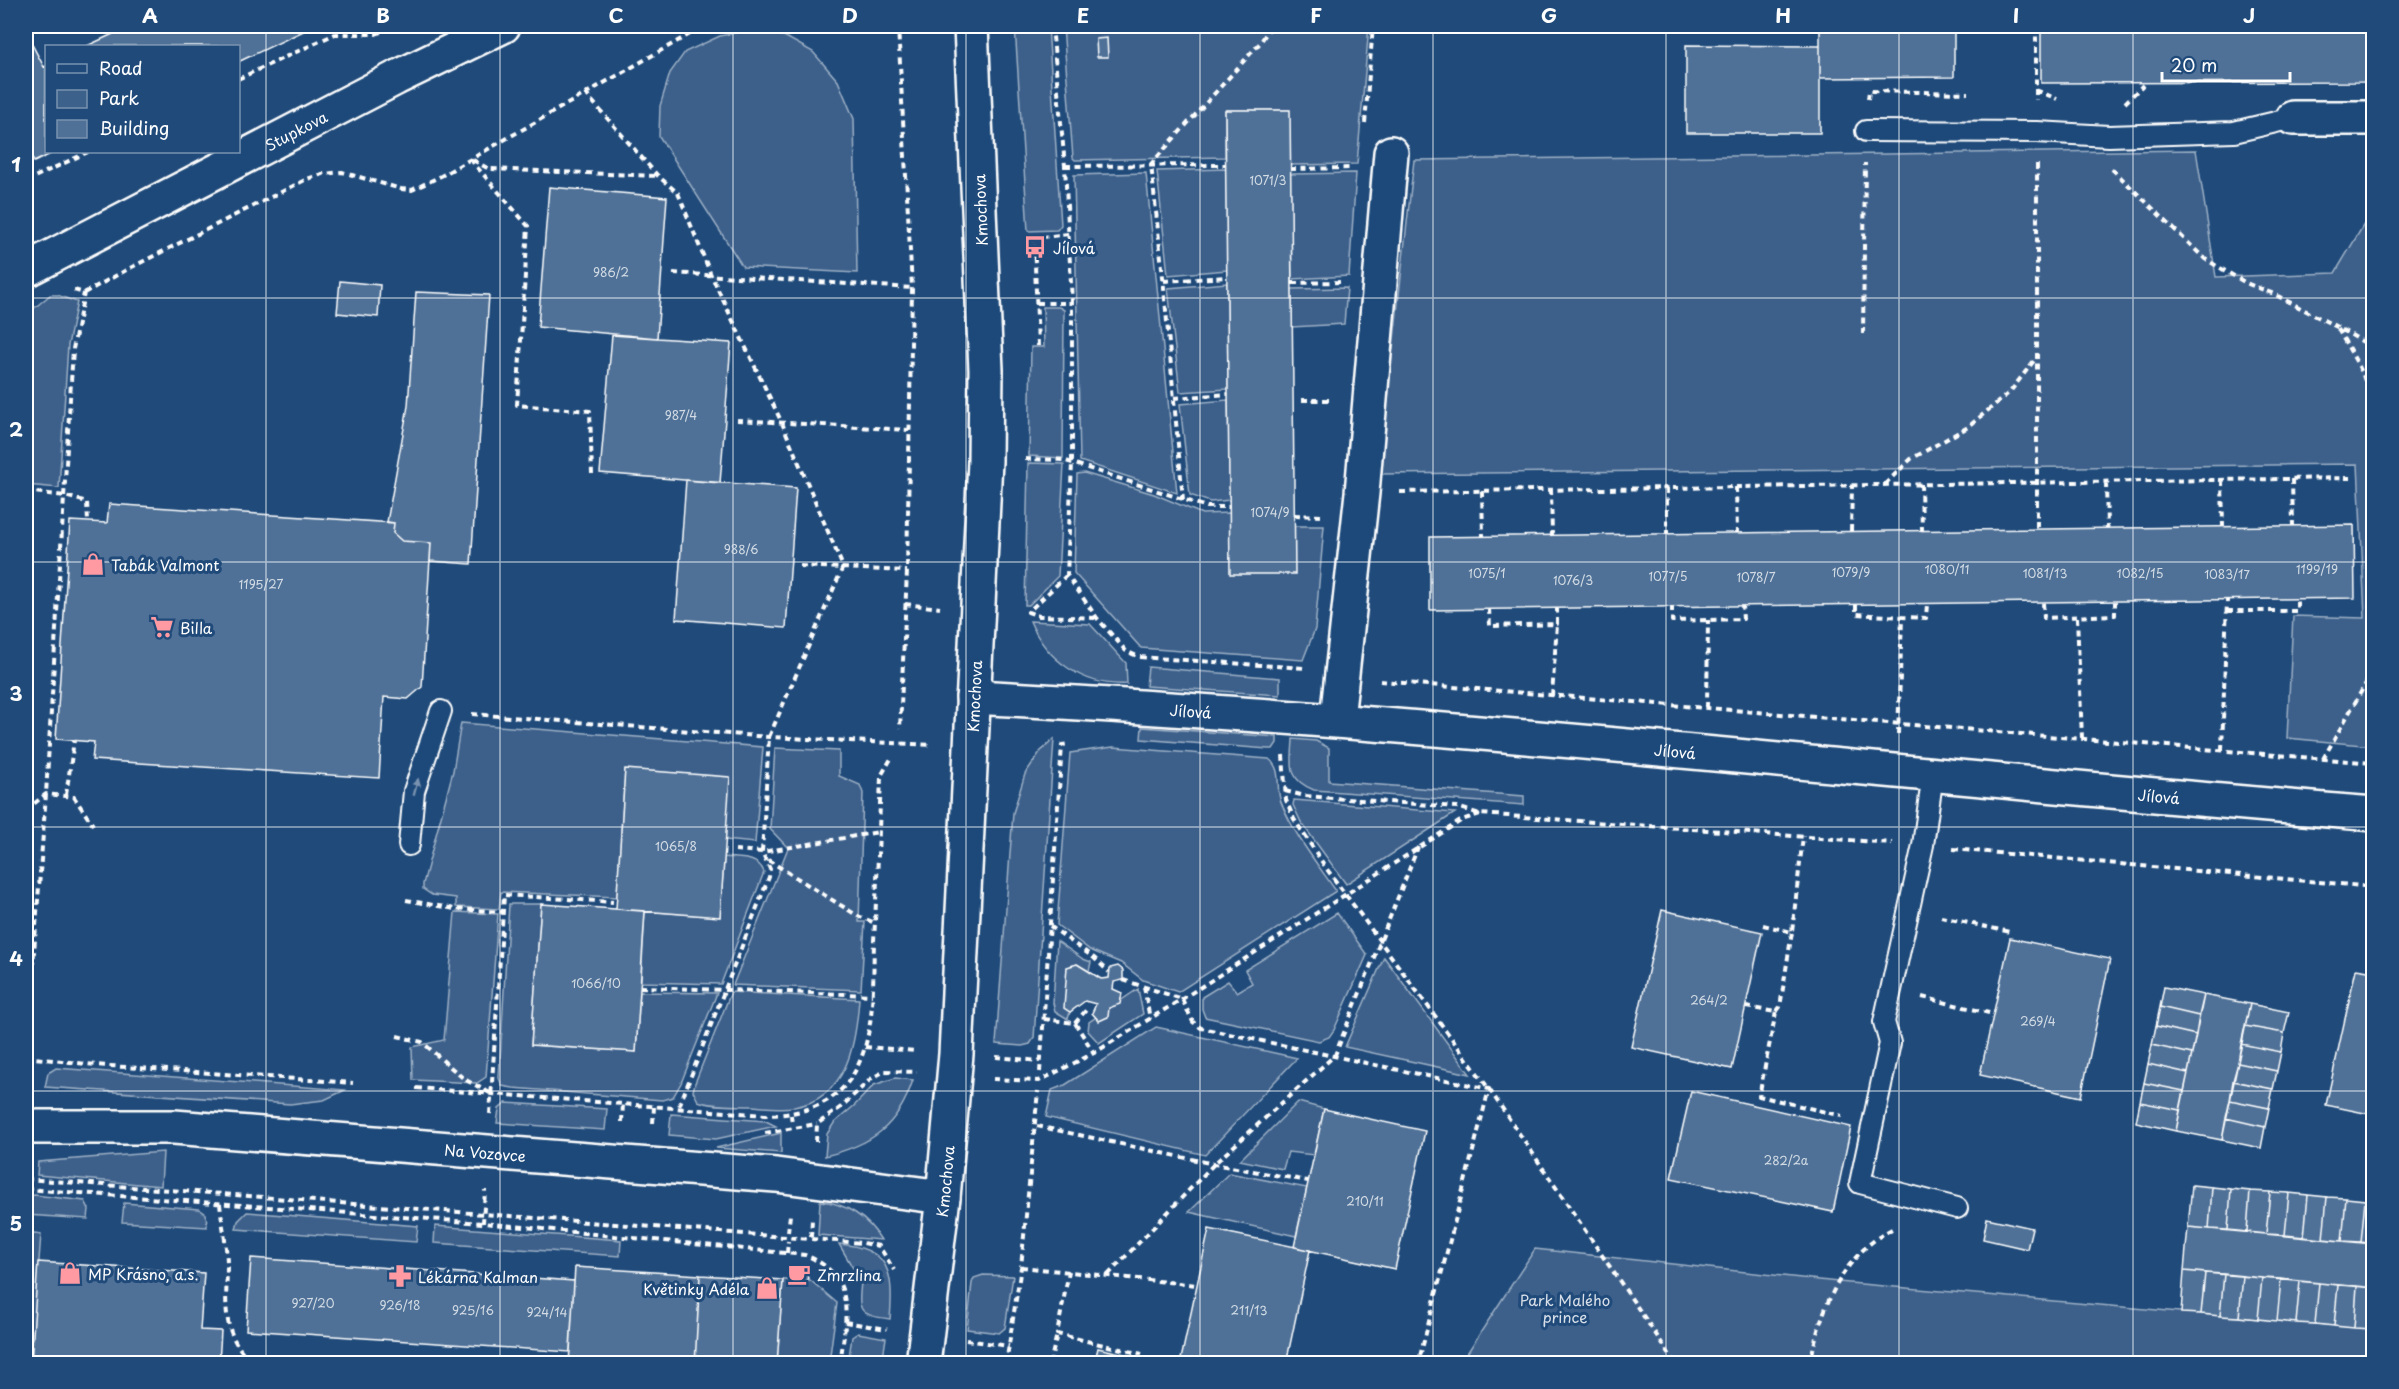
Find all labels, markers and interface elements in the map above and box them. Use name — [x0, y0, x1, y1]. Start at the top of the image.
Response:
text: A — [142, 0, 158, 30]
text: B — [376, 0, 390, 30]
text: C — [608, 0, 624, 30]
text: D — [842, 0, 858, 30]
text: E — [1077, 0, 1089, 30]
text: F — [1310, 0, 1322, 30]
text: G — [1541, 0, 1557, 30]
text: H — [1775, 0, 1791, 30]
text: I — [2013, 0, 2019, 30]
text: J — [2243, 0, 2255, 30]
legend — [45, 45, 240, 153]
scale bar — [2162, 45, 2290, 83]
text: 20 m — [2171, 51, 2217, 78]
text: Road — [99, 54, 143, 81]
text: Park — [99, 84, 139, 111]
street label: Stupkova — [261, 104, 332, 156]
text: Building — [99, 114, 169, 141]
text: 1 — [11, 149, 21, 179]
house number: 1071/3 — [1249, 171, 1287, 189]
street label: Kmochova — [967, 173, 993, 246]
bus stop icon: Jílová — [1022, 234, 1048, 260]
place label: Jílová — [1053, 236, 1096, 259]
house number: 986/2 — [593, 263, 629, 281]
house number: 987/4 — [665, 406, 697, 424]
text: 2 — [9, 414, 23, 444]
house number: 1074/9 — [1250, 503, 1290, 521]
house number: 988/6 — [724, 540, 758, 558]
shop icon: Tabák Valmont — [80, 551, 106, 577]
place label: Tabák Valmont — [111, 553, 219, 576]
house number: 1080/11 — [1924, 560, 1970, 578]
house number: 1199/19 — [2296, 560, 2338, 578]
house number: 1079/9 — [1832, 563, 1870, 581]
house number: 1075/1 — [1468, 564, 1506, 582]
house number: 1081/13 — [2023, 564, 2067, 582]
house number: 1082/15 — [2117, 564, 2163, 582]
house number: 1083/17 — [2204, 565, 2250, 583]
house number: 1077/5 — [1649, 567, 1687, 585]
house number: 1078/7 — [1736, 568, 1776, 586]
house number: 1076/3 — [1553, 571, 1593, 589]
house number: 1195/27 — [239, 575, 283, 593]
supermarket icon: Billa — [149, 614, 175, 640]
place label: Billa — [180, 616, 213, 639]
street label: Kmochova — [960, 659, 987, 733]
text: 3 — [9, 678, 23, 708]
street label: Jílová — [1169, 697, 1213, 723]
street label: Jílová — [1653, 737, 1698, 764]
one-way arrow — [412, 778, 421, 796]
street label: Jílová — [2137, 782, 2182, 809]
house number: 1065/8 — [655, 837, 697, 855]
text: 4 — [9, 943, 23, 973]
house number: 1066/10 — [571, 974, 621, 992]
house number: 264/2 — [1690, 991, 1728, 1009]
house number: 269/4 — [2020, 1012, 2056, 1030]
street label: Na Vozovce — [443, 1137, 527, 1167]
street label: Kmochova — [929, 1144, 959, 1218]
house number: 282/2a — [1764, 1151, 1809, 1169]
house number: 210/11 — [1346, 1192, 1384, 1210]
text: 5 — [10, 1208, 22, 1238]
shop icon: MP Krásno, a.s. — [57, 1260, 83, 1286]
cafe icon: Zmrzlina — [786, 1261, 812, 1287]
place label: MP Krásno, a.s. — [88, 1262, 198, 1285]
pharmacy icon: Lékárna Kalman — [387, 1263, 413, 1289]
place label: Zmrzlina — [817, 1263, 882, 1286]
place label: Lékárna Kalman — [418, 1265, 538, 1288]
shop icon: Květinky Adéla — [754, 1275, 780, 1301]
place label: Květinky Adéla — [643, 1277, 750, 1300]
park label: Park Malého prince — [1520, 1288, 1610, 1328]
house number: 927/20 — [292, 1294, 335, 1312]
house number: 926/18 — [380, 1296, 420, 1314]
house number: 925/16 — [452, 1301, 494, 1319]
house number: 211/13 — [1231, 1301, 1267, 1319]
house number: 924/14 — [526, 1303, 568, 1321]

